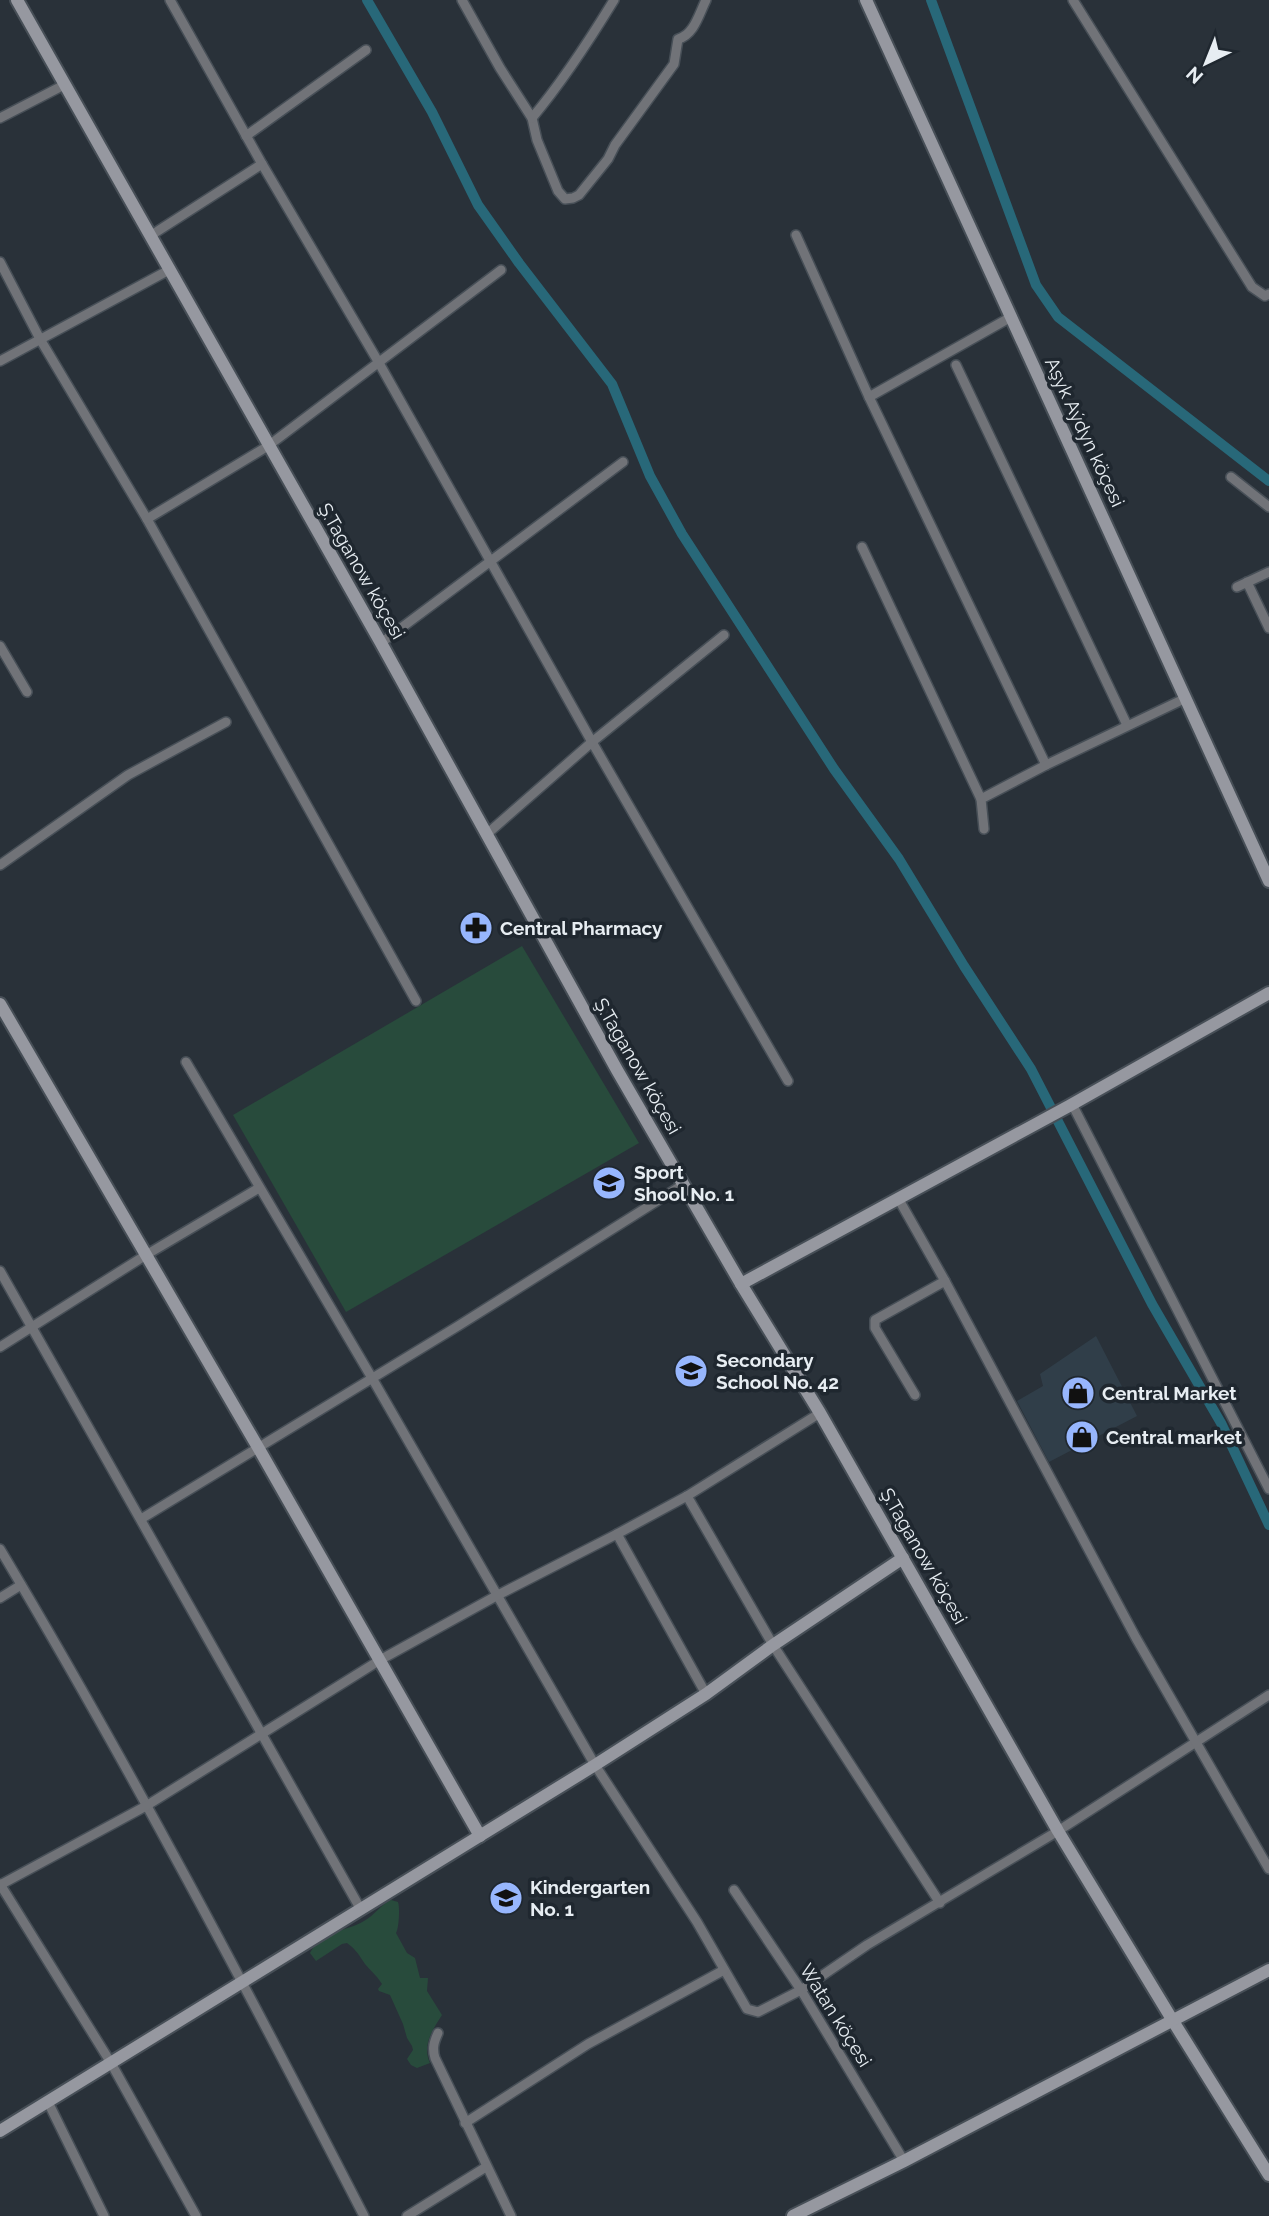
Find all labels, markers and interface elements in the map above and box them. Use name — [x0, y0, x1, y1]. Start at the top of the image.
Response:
north arrow — [1171, 28, 1241, 98]
text: N — [1182, 62, 1207, 88]
street label: Aşyk Aýdyn köçesi — [1041, 354, 1129, 510]
street label: Ş.Taganow köçesi — [314, 499, 410, 643]
pharmacy icon: Central Pharmacy — [457, 909, 495, 947]
place label: Central Pharmacy — [500, 917, 663, 939]
street label: Ş.Taganow köçesi — [590, 994, 686, 1138]
place label: Sport Shool No. 1 — [634, 1161, 734, 1205]
school or university icon: Sport Shool No. 1 — [590, 1164, 628, 1202]
place label: Secondary School No. 42 — [716, 1349, 839, 1393]
school or university icon: Secondary School No. 42 — [672, 1352, 710, 1390]
shop icon: Central Market — [1059, 1374, 1097, 1412]
place label: Central Market — [1102, 1382, 1237, 1404]
shop icon: Central market — [1063, 1418, 1101, 1456]
place label: Central market — [1106, 1426, 1243, 1448]
street label: Ş.Taganow köçesi — [876, 1484, 972, 1628]
place label: Kindergarten No. 1 — [530, 1876, 650, 1920]
school or university icon: Kindergarten No. 1 — [487, 1879, 525, 1917]
street label: Watan köçesi — [796, 1959, 876, 2071]

